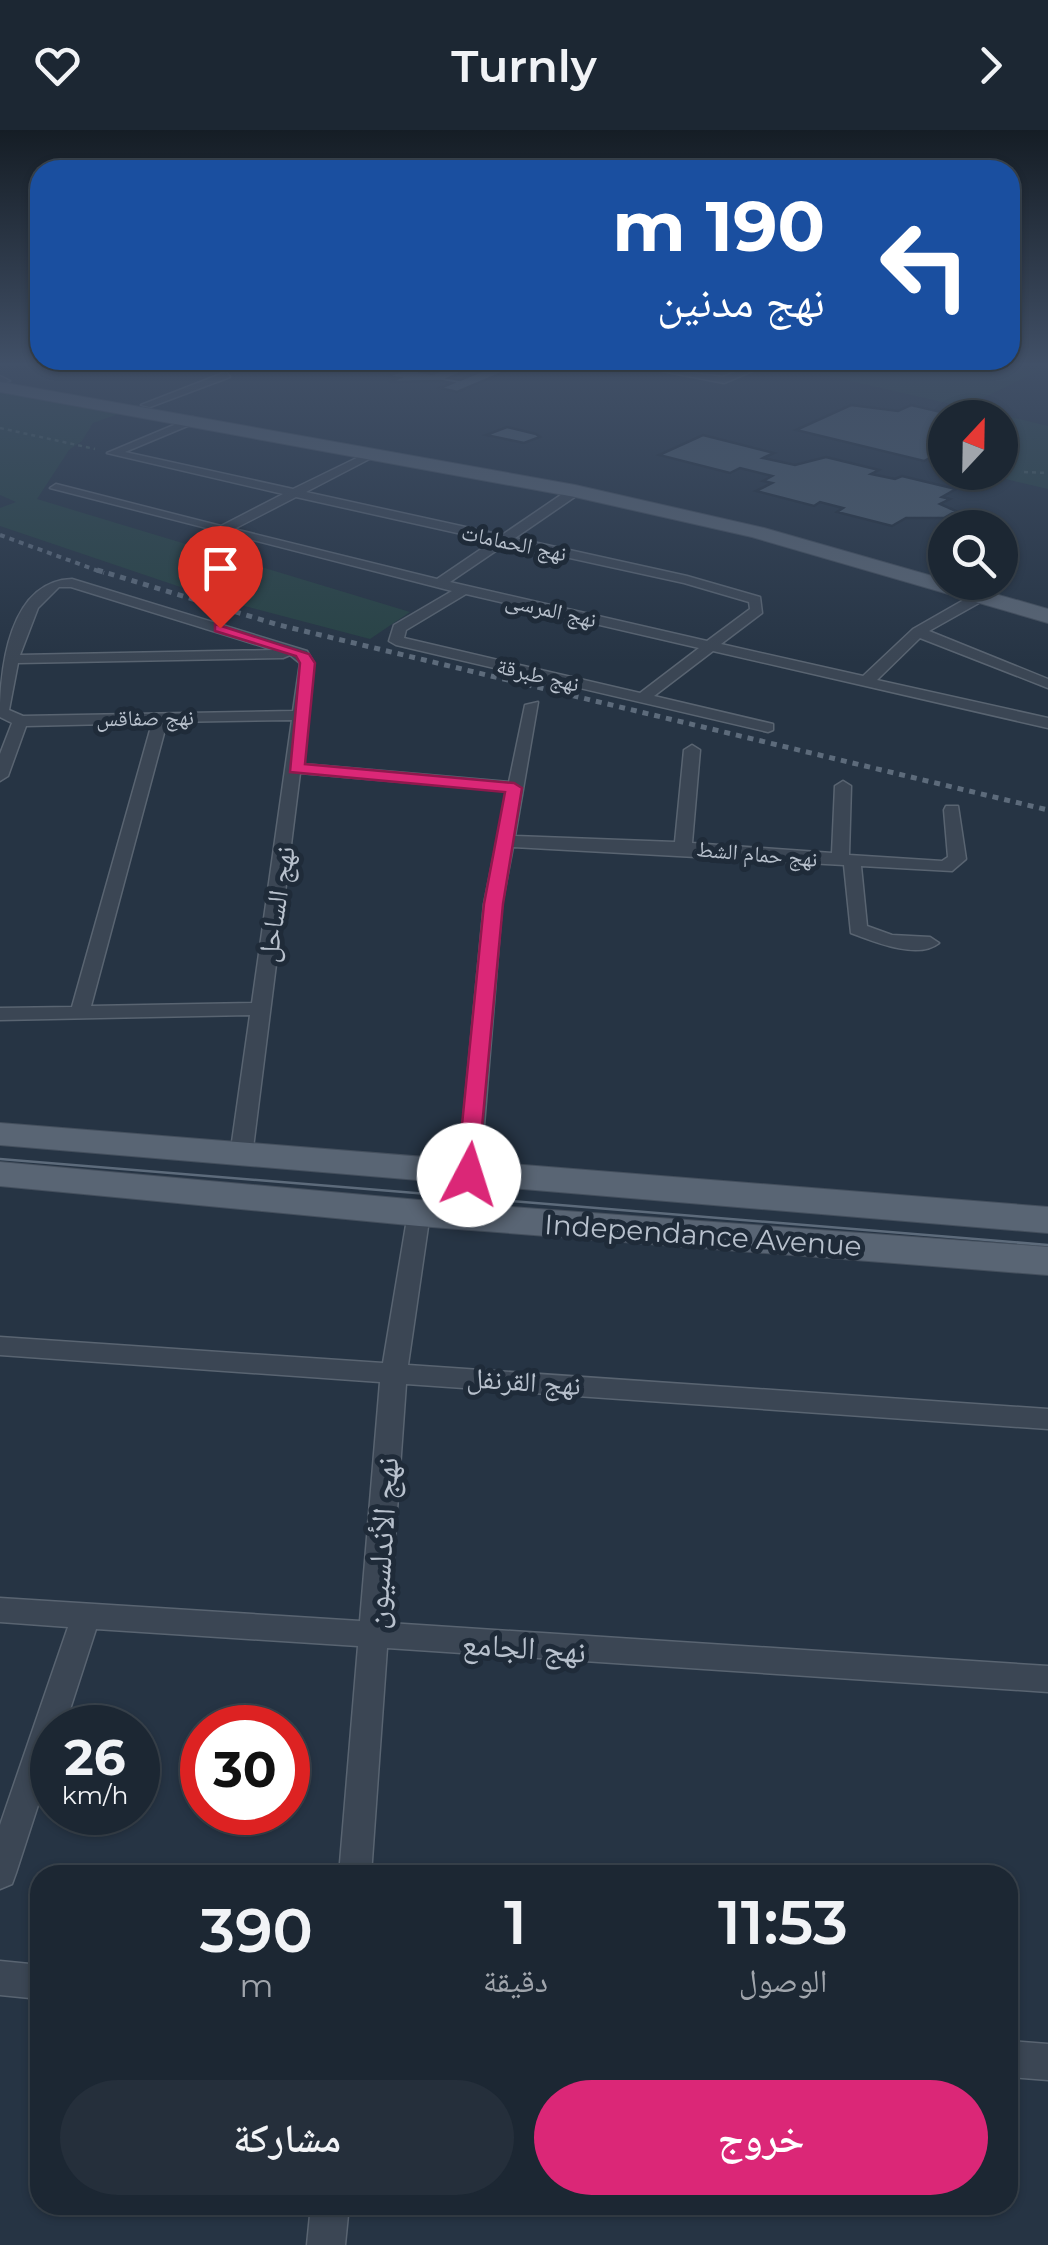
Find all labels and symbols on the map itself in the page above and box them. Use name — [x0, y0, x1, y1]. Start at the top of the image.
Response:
north arrow — [928, 400, 1018, 490]
street label: نهج الحمامات — [459, 519, 569, 567]
pin — [178, 526, 263, 629]
street label: نهج المرسى — [503, 586, 599, 634]
street label: نهج طبرقة — [494, 652, 582, 698]
street label: نهج صفاقس — [96, 704, 194, 732]
street label: نهج حمام الشط — [695, 835, 819, 874]
street label: نهج الساحل — [250, 844, 303, 965]
position arrow — [417, 1123, 521, 1227]
street label: Independance Avenue — [543, 1207, 863, 1263]
street label: نهج القرنفل — [466, 1360, 582, 1403]
street label: نهج الأندلسيون — [356, 1456, 407, 1630]
street label: نهج الجامع — [461, 1623, 587, 1672]
speed limit sign: 30 — [180, 1705, 310, 1835]

